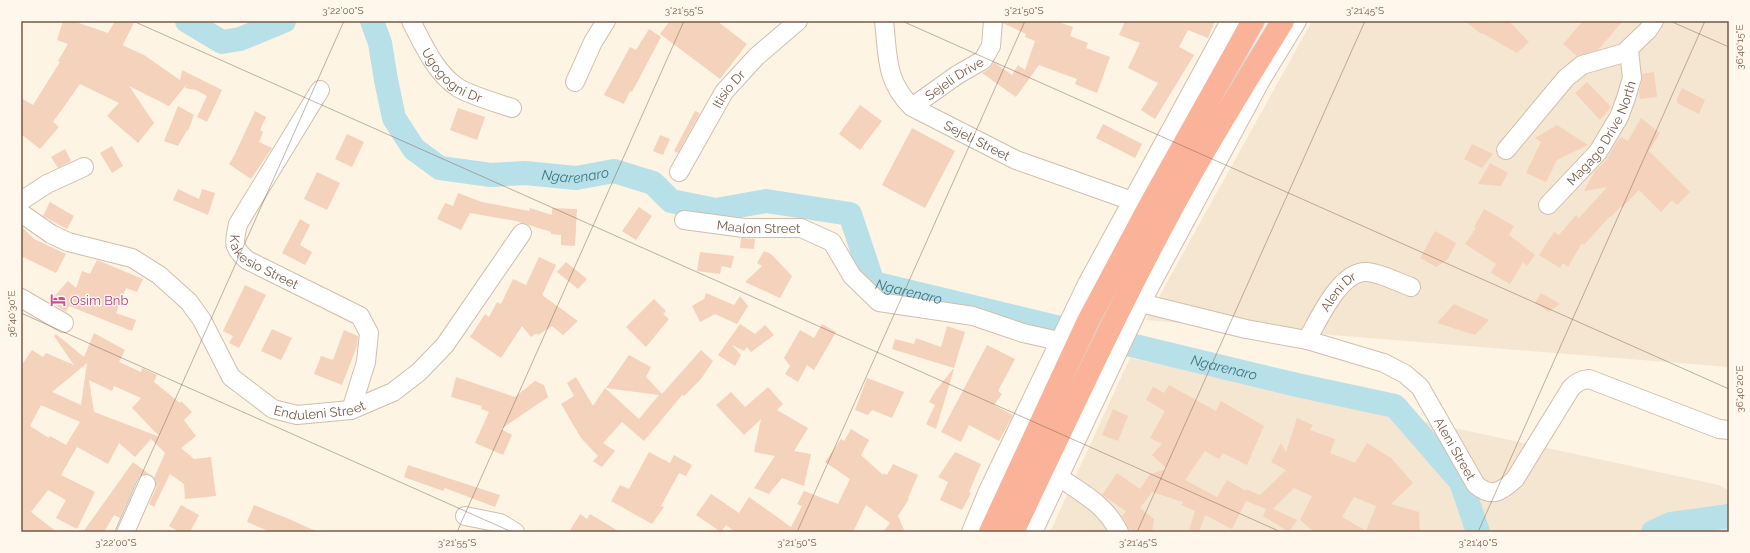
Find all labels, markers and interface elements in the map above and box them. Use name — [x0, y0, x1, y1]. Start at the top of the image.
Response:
text: 3°22'00"S — [322, 5, 364, 16]
text: 3°21'55"S — [665, 5, 703, 16]
text: 3°21'50"S — [1004, 5, 1044, 16]
text: 3°21'45"S — [1346, 5, 1384, 16]
text: 36°40'15"E — [1734, 24, 1745, 70]
street label: Ugogogni Dr — [419, 45, 484, 106]
street label: Sejeli Drive — [922, 54, 987, 103]
street label: Itisio Dr — [710, 67, 749, 111]
street label: Magago Drive North — [1564, 79, 1639, 188]
street label: Sejeli Street — [941, 118, 1013, 164]
water label: Ngarenaro — [541, 164, 610, 186]
street label: Maalon Street — [716, 217, 801, 236]
street label: Kakesio Street — [227, 234, 301, 293]
street label: Aleni Dr — [1317, 268, 1359, 314]
water label: Ngarenaro — [874, 276, 944, 307]
text: 36°40'30"E — [6, 290, 17, 338]
hotel icon: Osim Bnb — [49, 291, 67, 309]
place label: Osim Bnb — [70, 293, 128, 308]
water label: Ngarenaro — [1189, 352, 1259, 383]
text: 36°40'20"E — [1734, 366, 1745, 412]
street label: Enduleni Street — [272, 398, 368, 423]
street label: Aleni Street — [1431, 415, 1479, 483]
text: 3°22'00"S — [95, 537, 137, 548]
text: 3°21'55"S — [438, 537, 476, 548]
text: 3°21'50"S — [777, 537, 817, 548]
text: 3°21'45"S — [1119, 537, 1157, 548]
text: 3°21'40"S — [1459, 537, 1497, 548]

